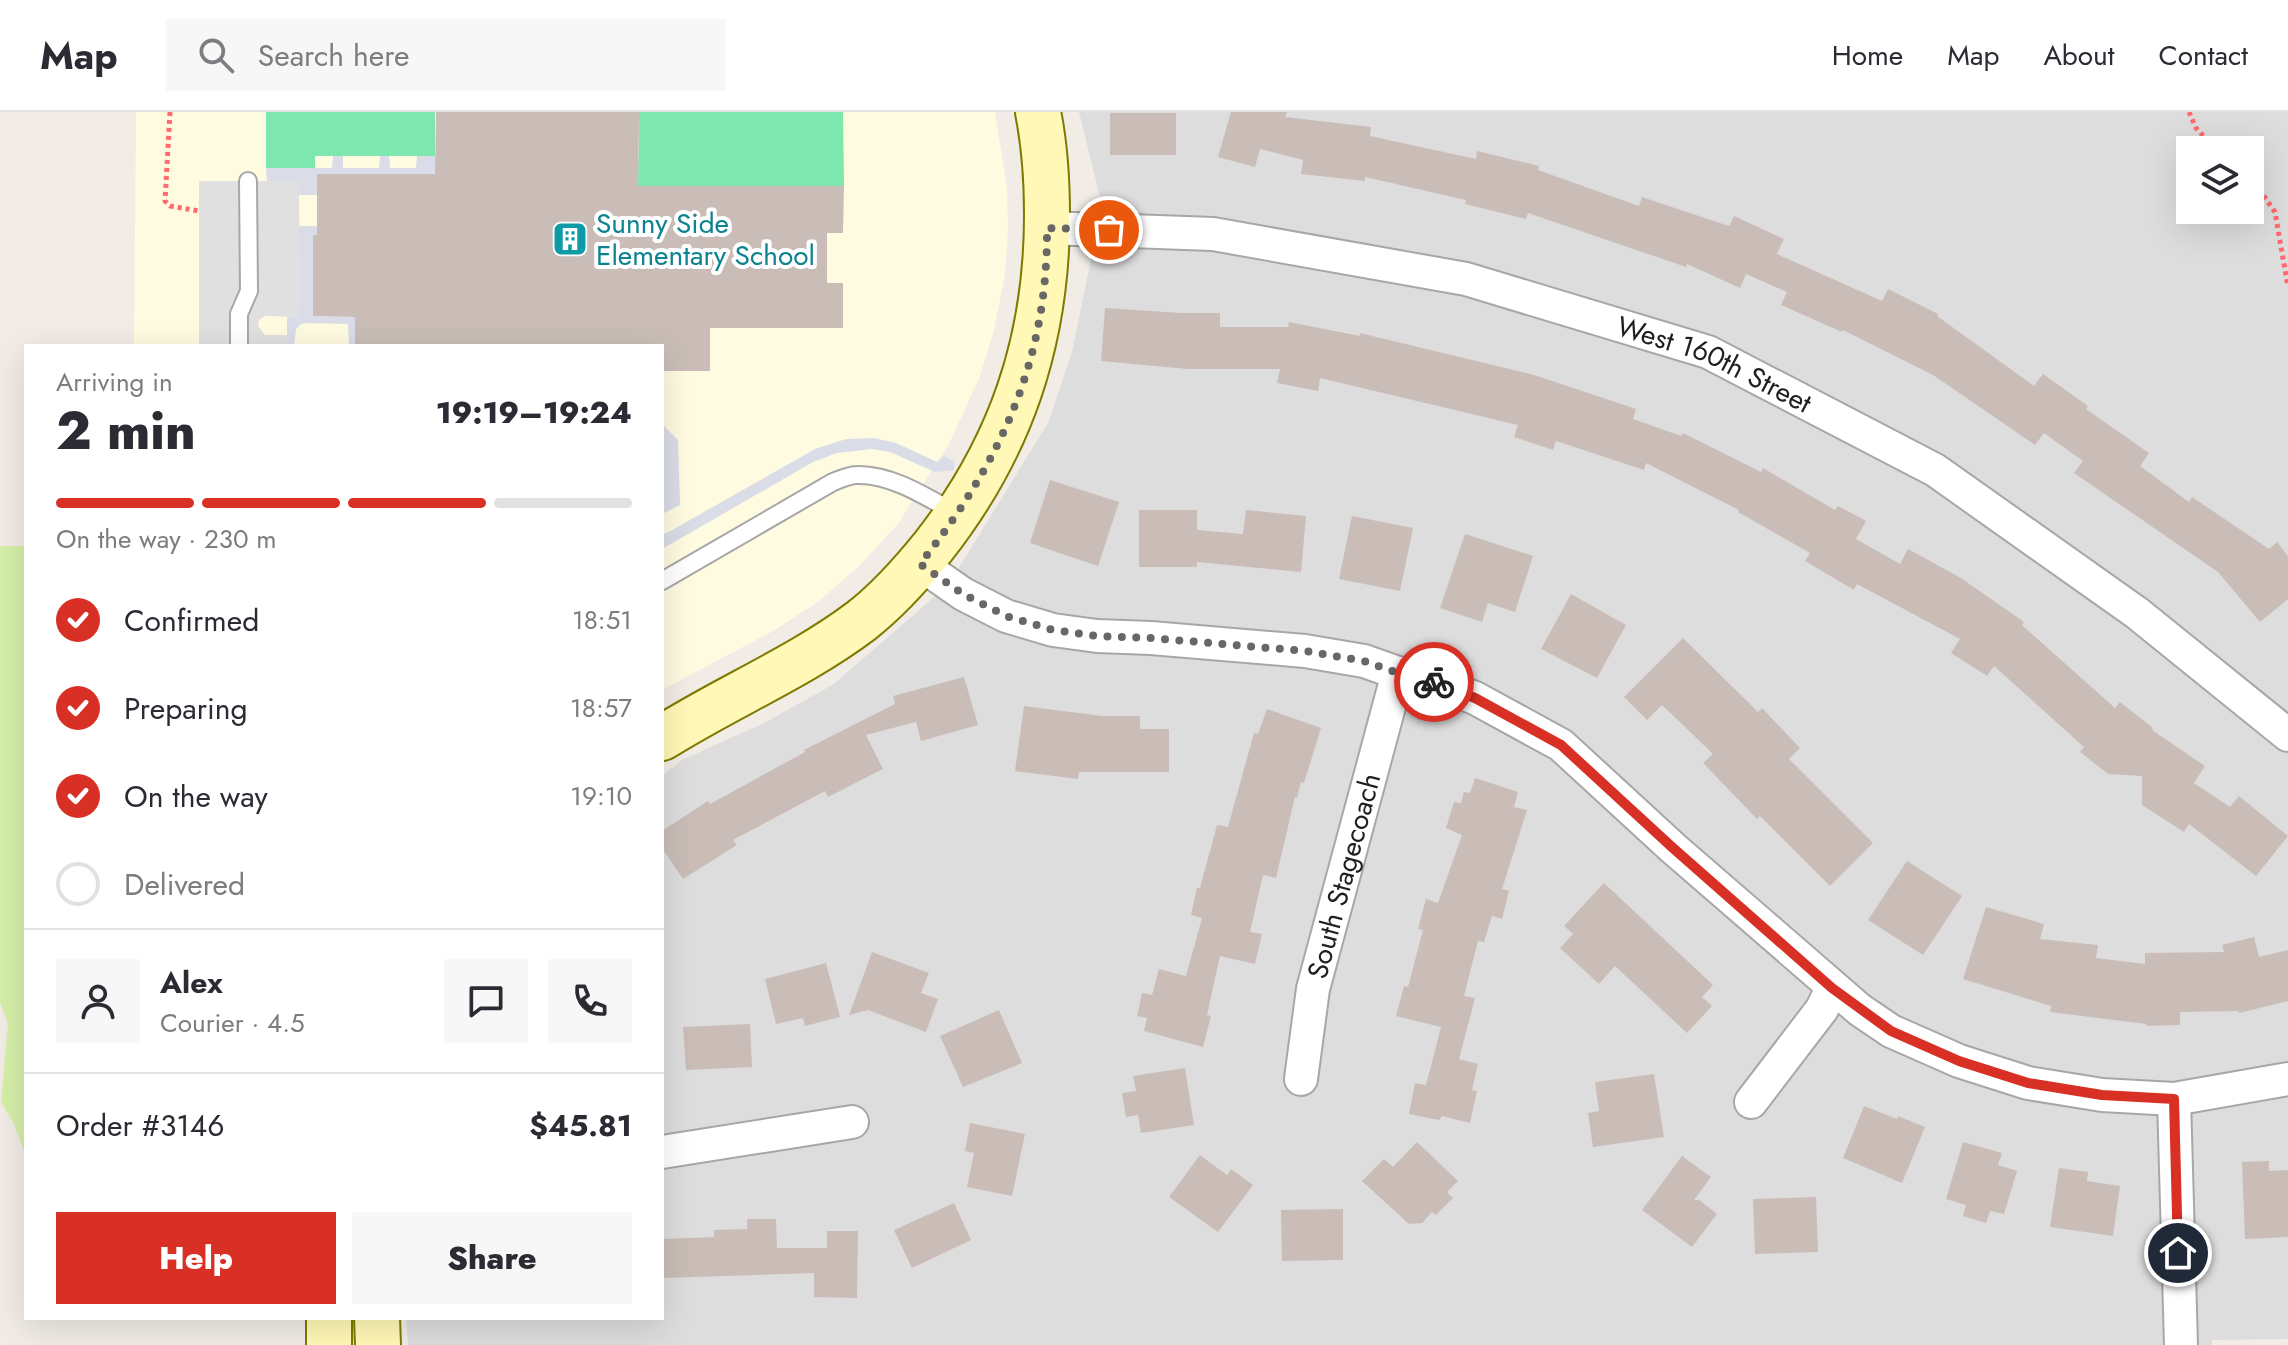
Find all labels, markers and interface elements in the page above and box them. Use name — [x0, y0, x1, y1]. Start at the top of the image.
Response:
search box — [166, 19, 726, 91]
text: Map — [40, 28, 118, 83]
icon: search — [194, 33, 238, 77]
text: Search here — [258, 34, 410, 77]
text: Home — [1832, 35, 1903, 76]
text: Map — [1947, 35, 1999, 76]
text: About — [2043, 35, 2115, 76]
text: Contact — [2159, 35, 2248, 76]
map controls — [2176, 136, 2264, 224]
button: layers — [2176, 136, 2264, 224]
pin — [1075, 196, 1143, 264]
place label: Sunny Side Elementary School — [596, 203, 815, 276]
icon: bag — [1087, 208, 1131, 252]
building icon: Sunny Side Elementary School — [551, 220, 589, 258]
street label: West 160th Street — [1612, 306, 1819, 424]
text: Arriving in — [56, 363, 173, 401]
text: 19:19–19:24 — [436, 391, 632, 434]
text: 2 min — [56, 393, 196, 469]
text: On the way · 230 m — [56, 520, 277, 558]
icon: check — [56, 598, 100, 642]
text: Confirmed — [124, 599, 259, 642]
text: 18:51 — [572, 601, 632, 639]
courier — [1394, 642, 1474, 722]
icon: bike — [1412, 660, 1456, 704]
icon: check — [56, 686, 100, 730]
text: Preparing — [124, 687, 248, 730]
text: 18:57 — [570, 689, 632, 727]
street label: South Stagecoach — [1297, 769, 1391, 983]
icon: check — [56, 774, 100, 818]
text: On the way — [124, 775, 268, 818]
text: 19:10 — [570, 777, 632, 815]
text: Delivered — [124, 863, 245, 906]
button: person — [56, 959, 140, 1043]
button: chat — [444, 959, 528, 1043]
button: phone — [548, 959, 632, 1043]
text: Alex — [160, 961, 223, 1004]
text: Courier · 4.5 — [160, 1004, 305, 1042]
text: Order #3146 — [56, 1104, 225, 1147]
text: $45.81 — [529, 1104, 632, 1147]
button: Help — [56, 1212, 336, 1304]
button: Share — [352, 1212, 632, 1304]
pin — [2144, 1219, 2212, 1287]
icon: home — [2156, 1231, 2200, 1275]

